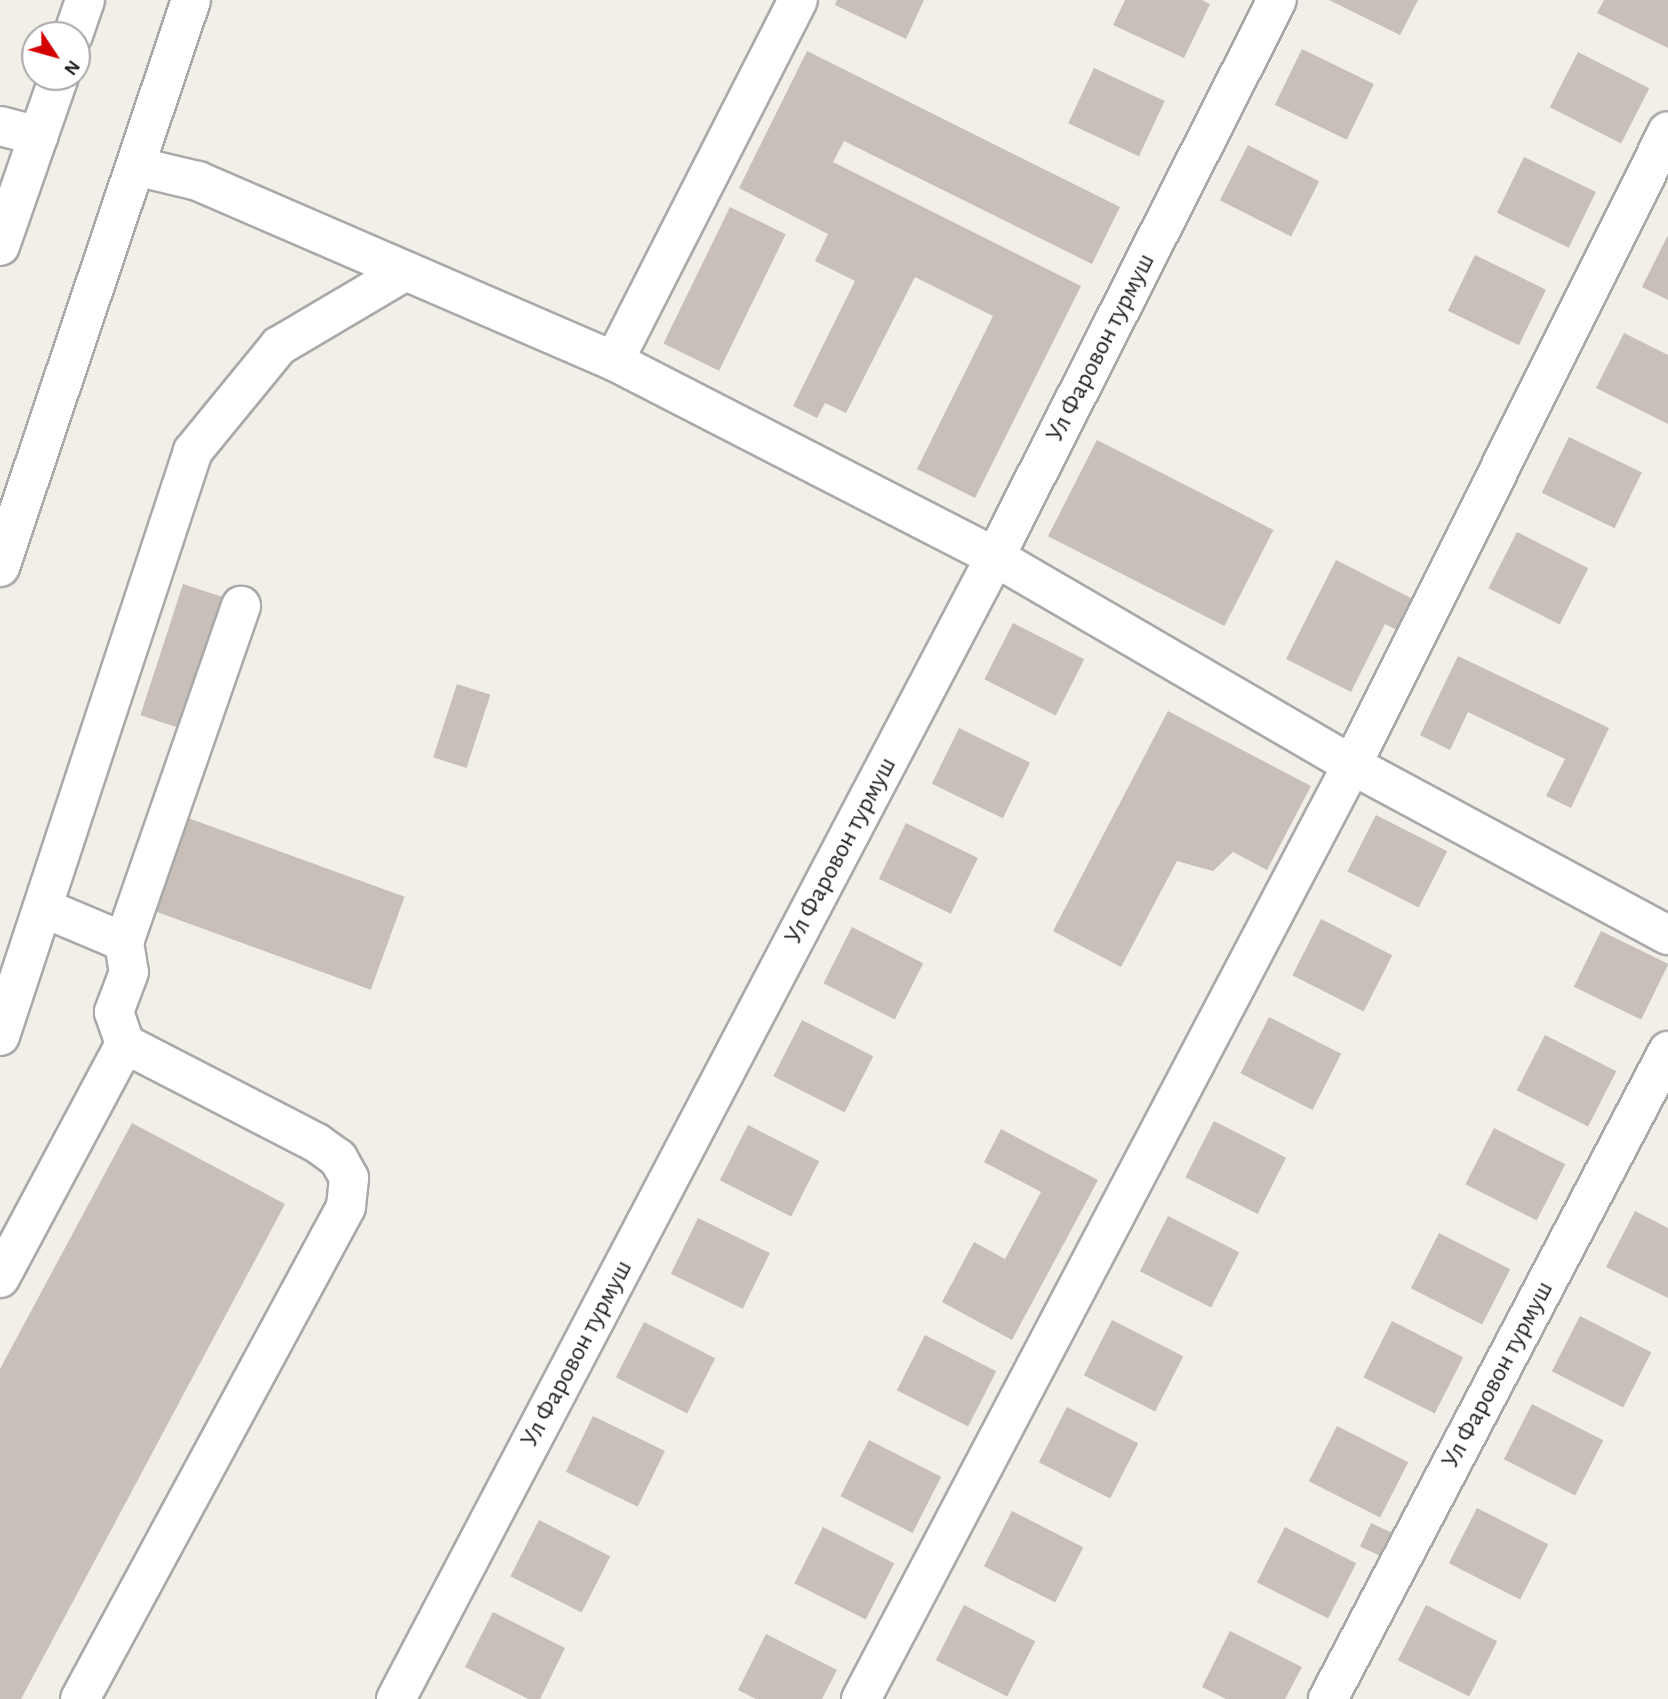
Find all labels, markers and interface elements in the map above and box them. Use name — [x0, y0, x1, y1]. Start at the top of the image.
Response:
north arrow — [21, 21, 91, 91]
text: N — [60, 57, 83, 78]
street label: Ул Фаровон турмуш — [1040, 248, 1162, 448]
street label: Ул Фаровон турмуш — [778, 752, 904, 950]
street label: Ул Фаровон турмуш — [514, 1255, 640, 1453]
street label: Ул Фаровон турмуш — [1435, 1276, 1561, 1474]

